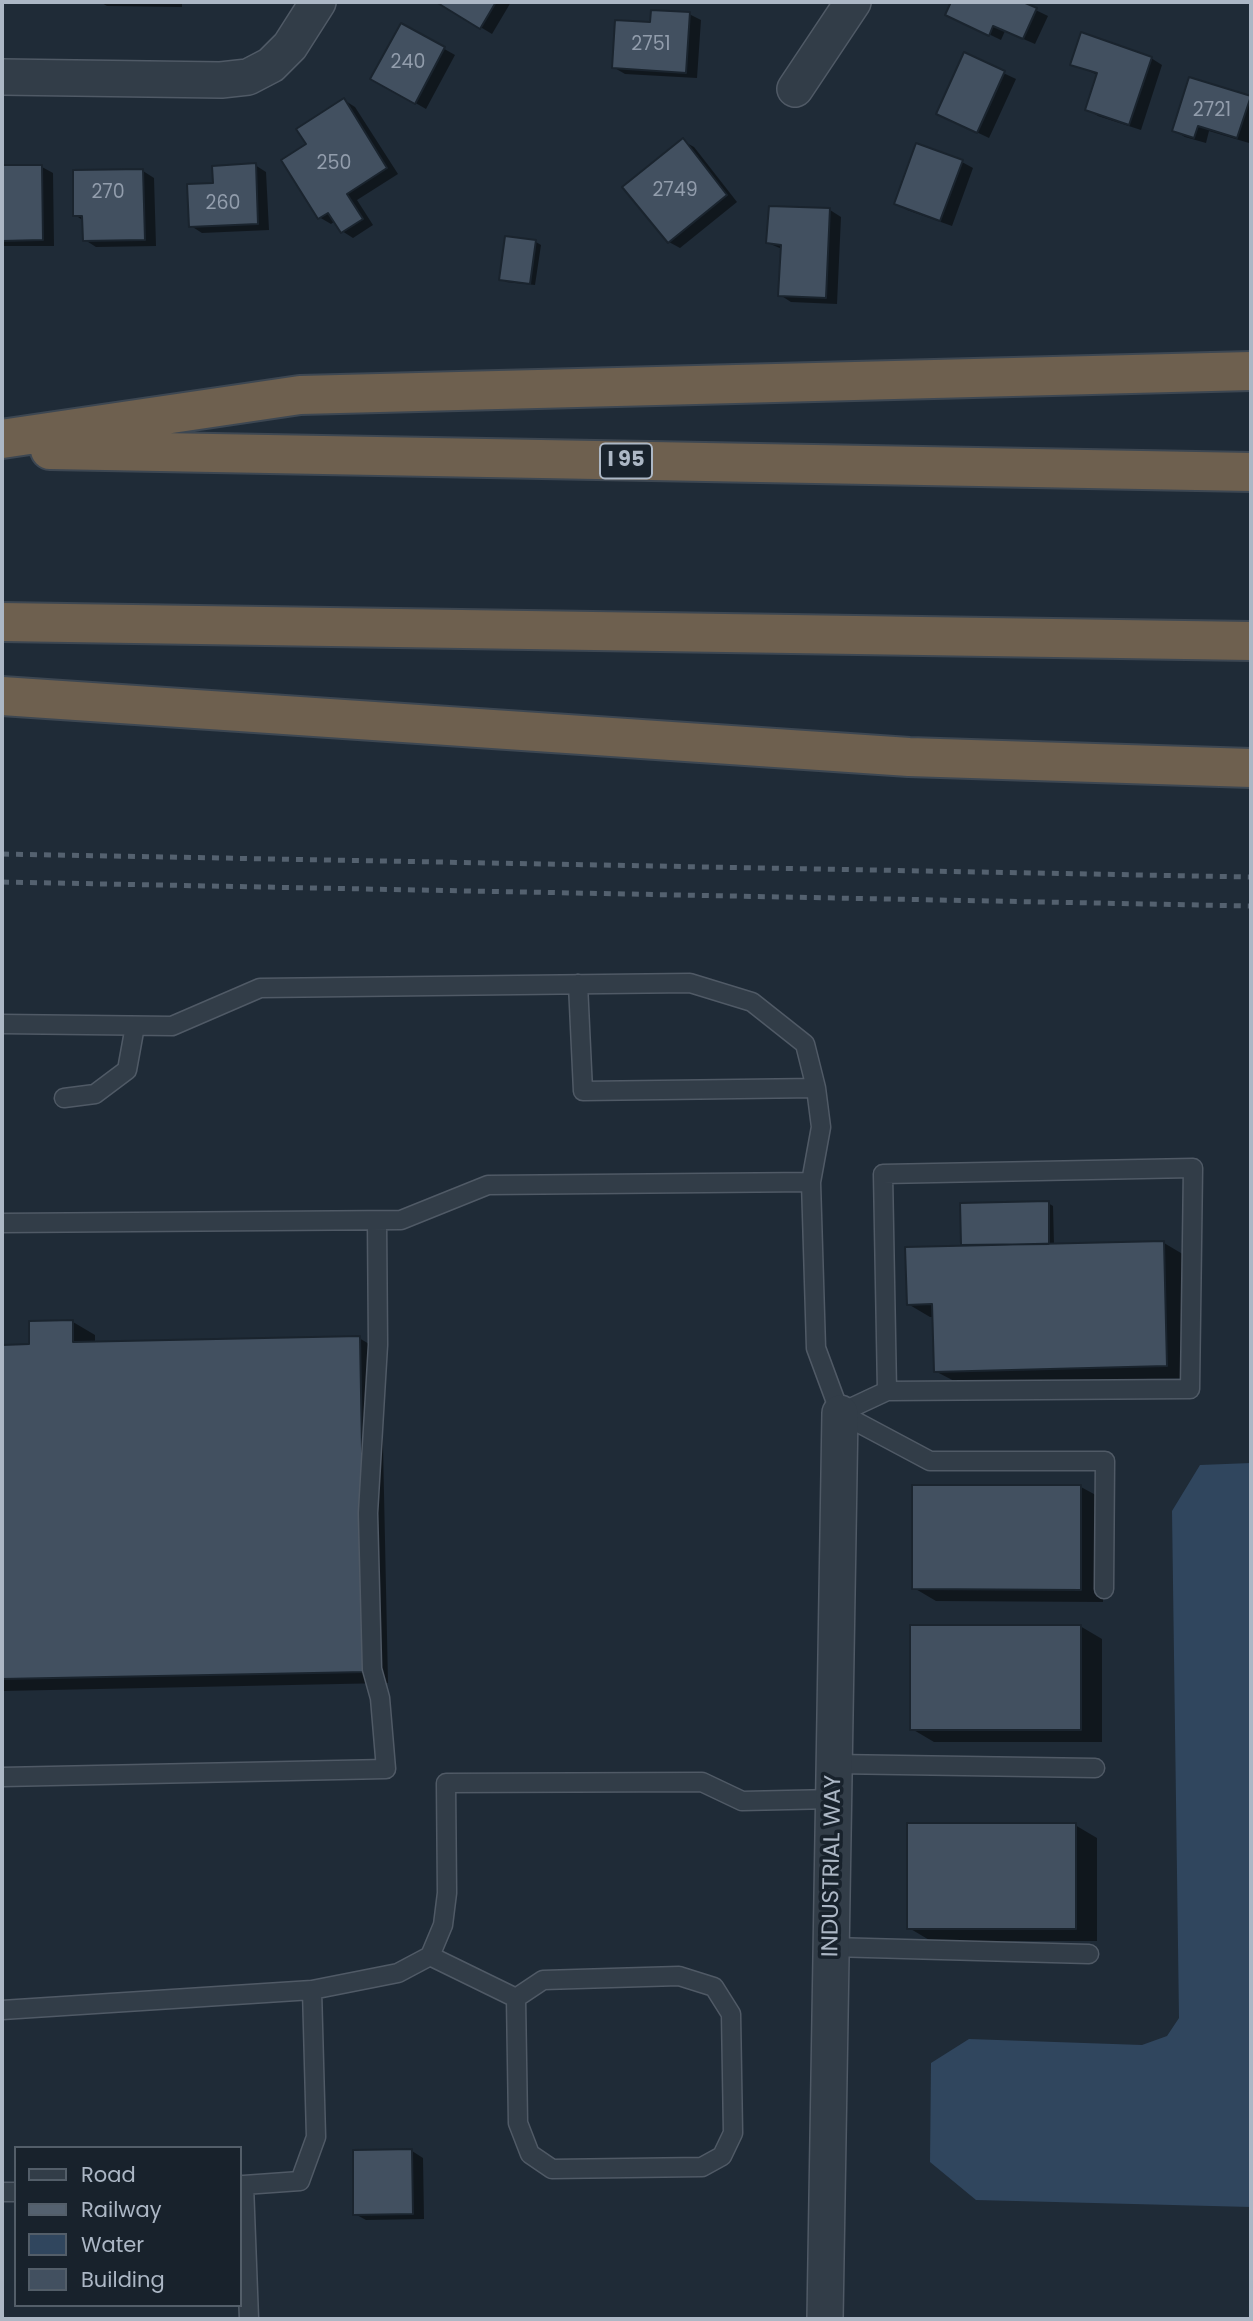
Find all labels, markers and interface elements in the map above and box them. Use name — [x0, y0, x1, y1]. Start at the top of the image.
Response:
house number: 2751 — [631, 34, 671, 56]
house number: 240 — [391, 52, 425, 74]
house number: 2721 — [1193, 100, 1231, 122]
house number: 250 — [317, 153, 351, 175]
house number: 2749 — [652, 180, 698, 202]
house number: 270 — [91, 182, 125, 204]
house number: 260 — [206, 193, 240, 215]
road number: I 95 — [600, 444, 652, 478]
street label: INDUSTRIAL WAY — [818, 1775, 848, 1957]
legend — [14, 2146, 242, 2307]
text: Road — [81, 2160, 136, 2189]
text: Railway — [81, 2195, 162, 2224]
text: Water — [81, 2230, 144, 2259]
text: Building — [81, 2265, 165, 2294]

